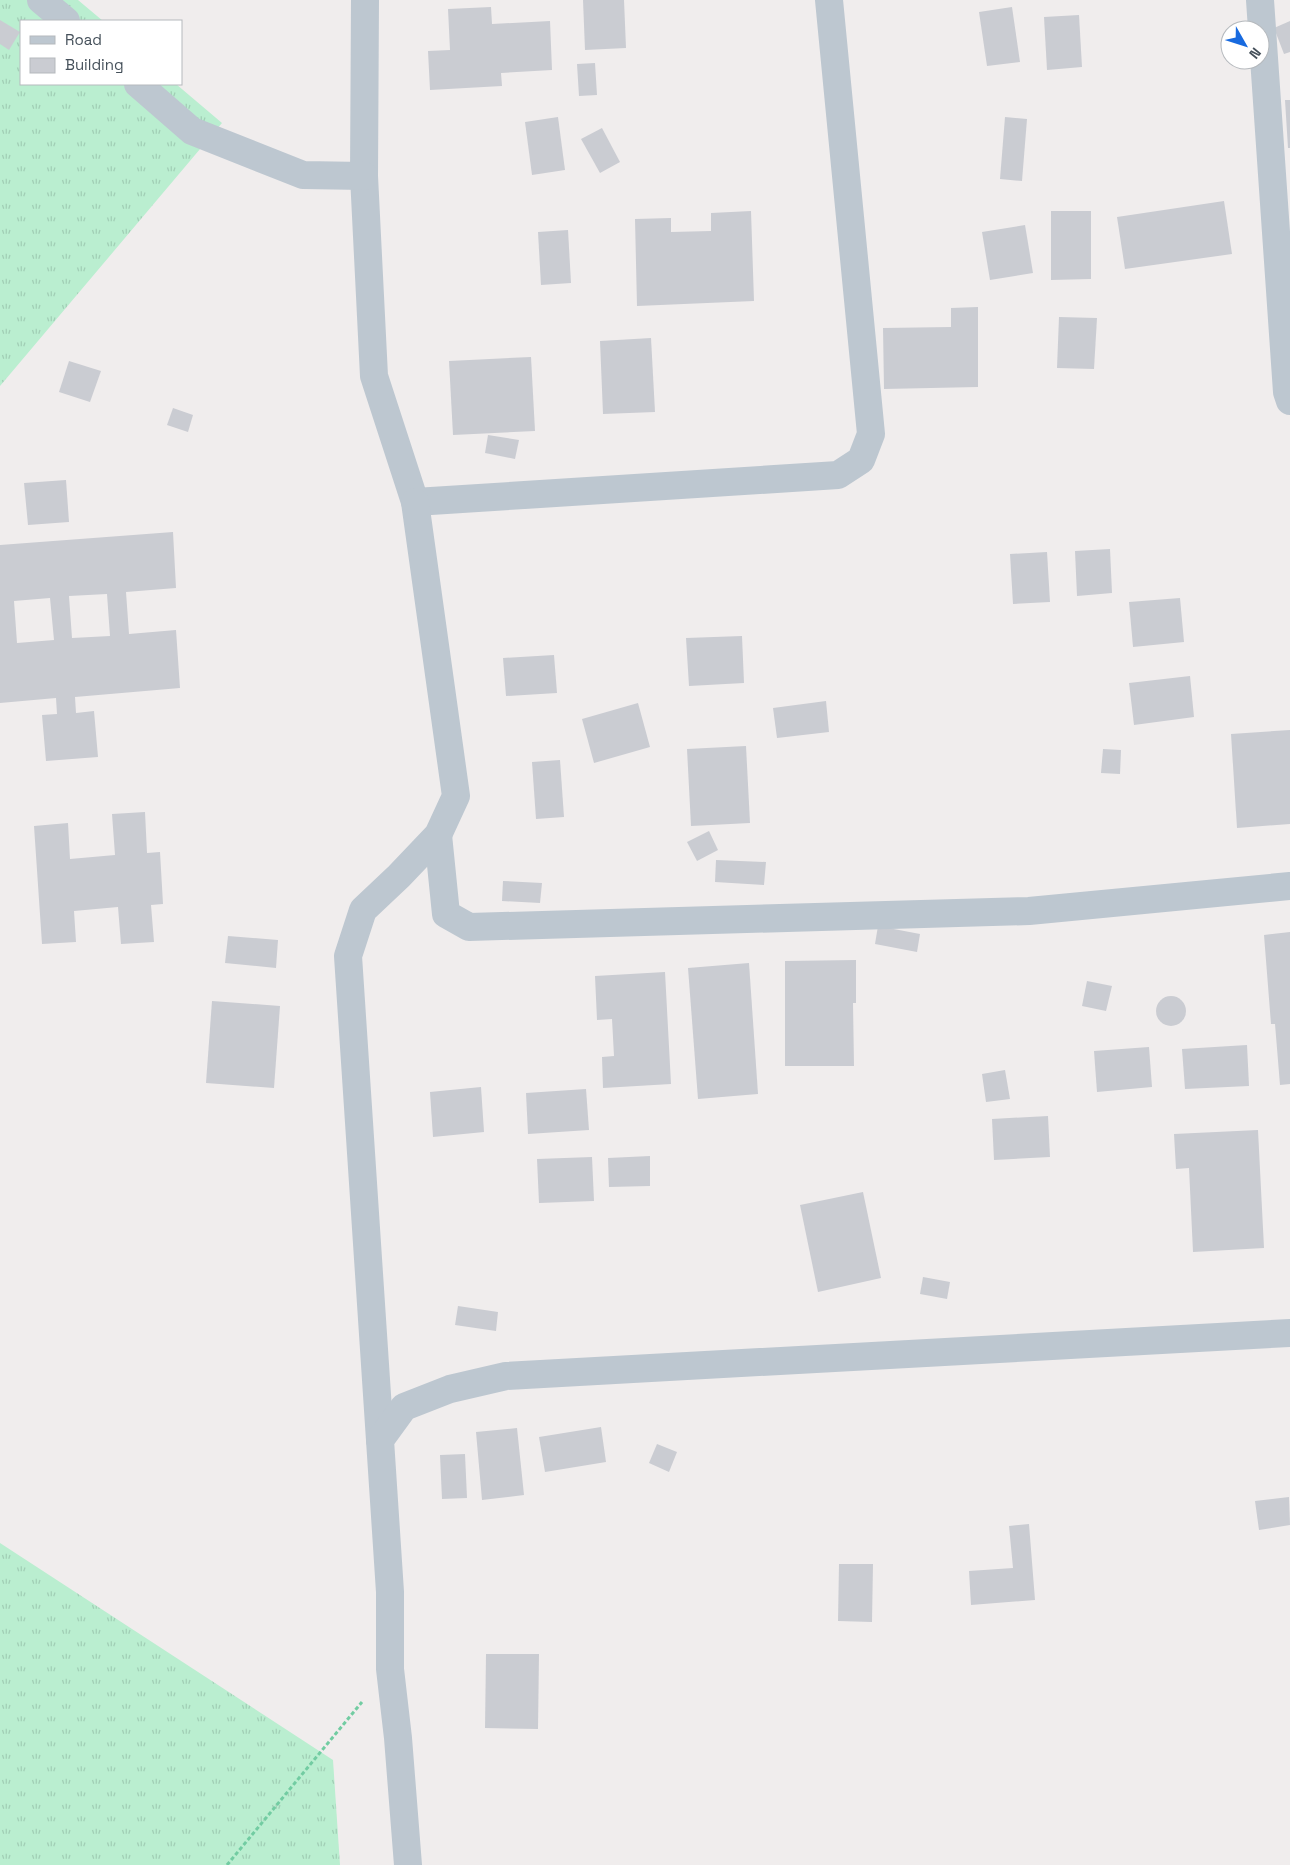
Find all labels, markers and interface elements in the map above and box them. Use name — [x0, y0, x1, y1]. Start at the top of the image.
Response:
legend — [20, 20, 182, 85]
north arrow — [1220, 20, 1270, 70]
text: Road — [65, 30, 102, 49]
text: N — [1245, 44, 1265, 62]
text: Building — [65, 55, 124, 74]

